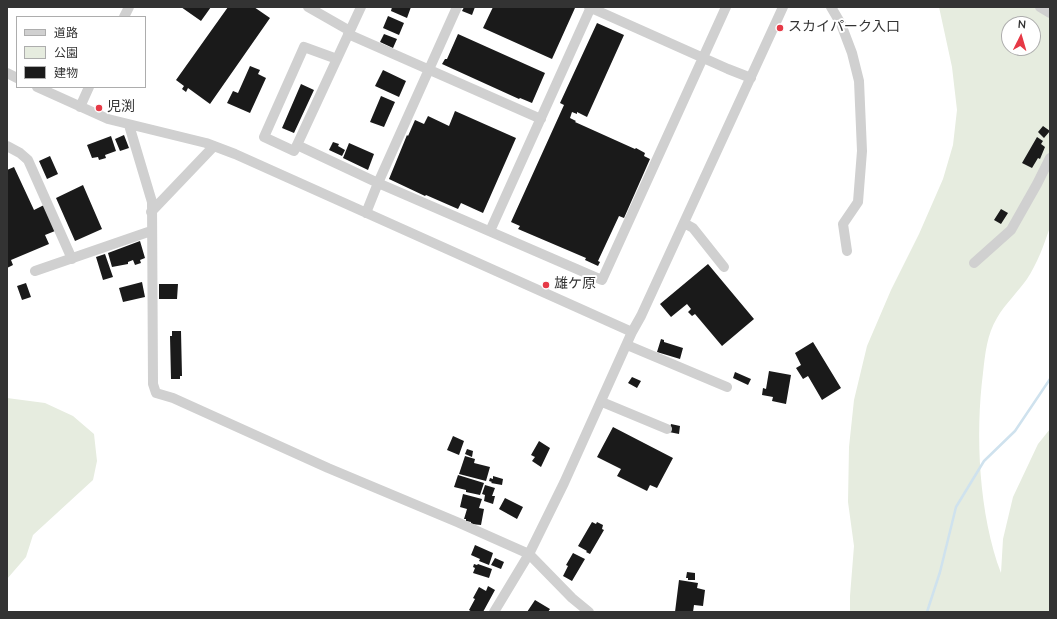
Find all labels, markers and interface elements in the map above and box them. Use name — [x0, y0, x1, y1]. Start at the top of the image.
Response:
legend — [16, 16, 146, 88]
north arrow — [1001, 16, 1041, 56]
text: N — [1017, 17, 1027, 32]
place label: スカイパーク入口 — [788, 20, 900, 36]
marker: スカイパーク入口 — [775, 23, 785, 33]
text: 道路 — [54, 25, 78, 41]
text: 公園 — [54, 45, 78, 61]
text: 建物 — [54, 65, 78, 81]
place label: 児渕 — [107, 100, 135, 116]
marker: 児渕 — [94, 103, 104, 113]
place label: 雄ケ原 — [554, 277, 596, 293]
marker: 雄ケ原 — [541, 280, 551, 290]

